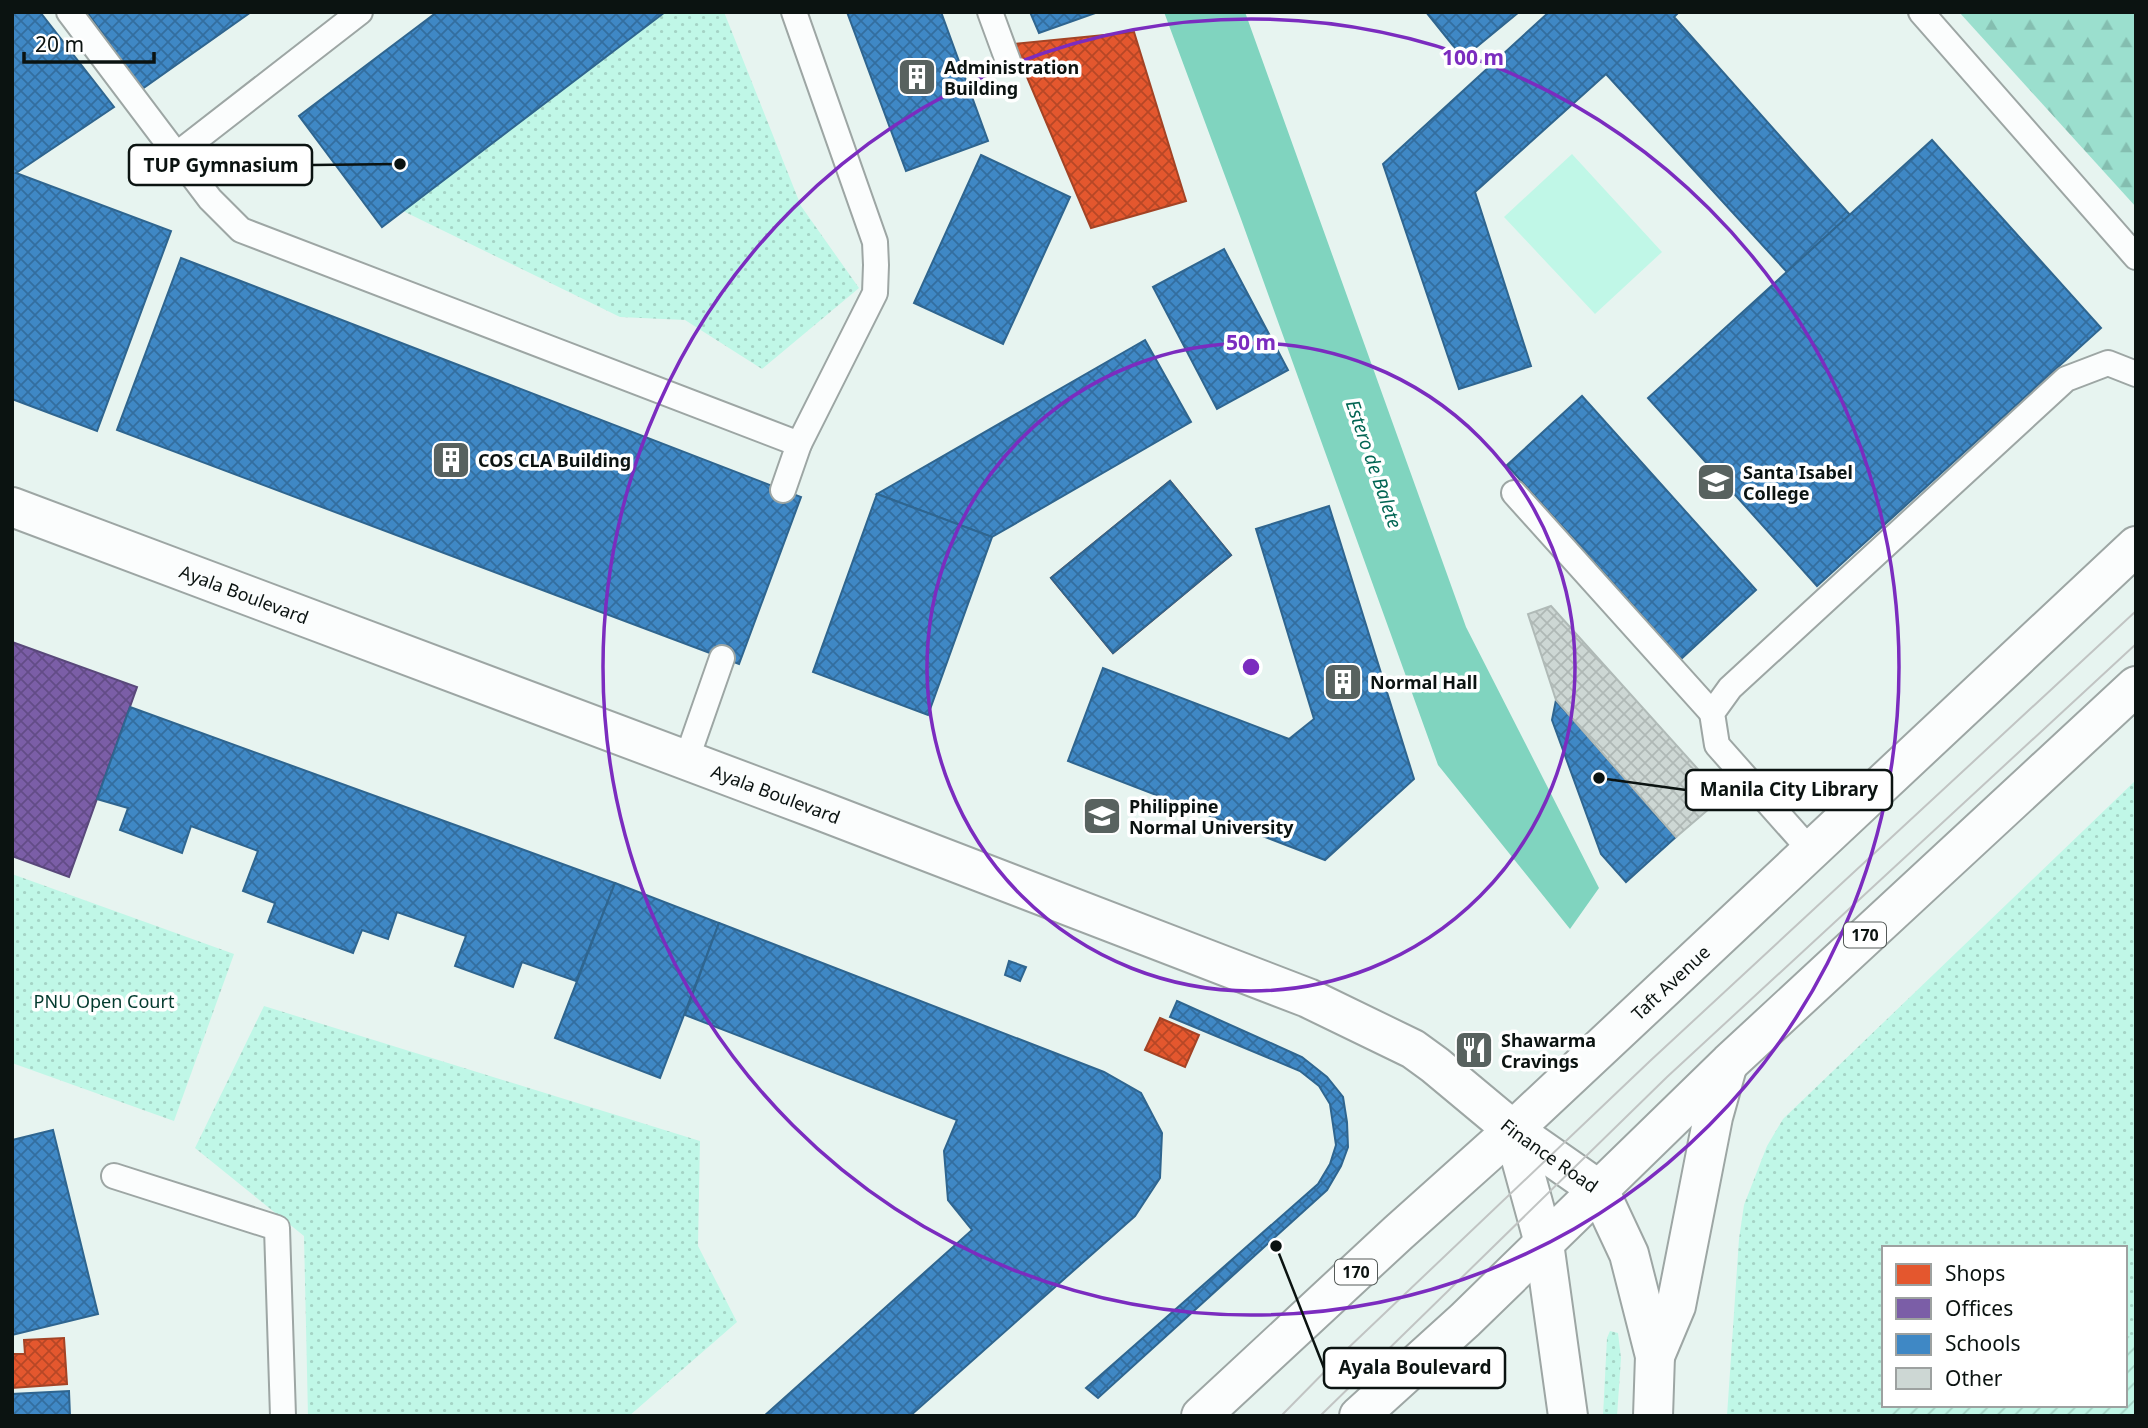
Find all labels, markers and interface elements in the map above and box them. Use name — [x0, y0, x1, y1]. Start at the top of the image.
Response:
scale bar — [24, 21, 154, 65]
text: 20 m — [35, 30, 84, 58]
text: 100 m — [1442, 43, 1504, 71]
place label: Administration Building — [944, 55, 1079, 100]
building icon: Administration Building — [896, 56, 938, 98]
callout: TUP Gymnasium — [129, 145, 312, 185]
text: TUP Gymnasium — [143, 152, 299, 178]
text: 50 m — [1226, 328, 1276, 356]
water label: Estero de Balete — [1340, 396, 1408, 532]
building icon: COS CLA Building — [430, 439, 472, 481]
place label: COS CLA Building — [478, 448, 631, 472]
place label: Santa Isabel College — [1743, 460, 1853, 505]
school or university icon: Santa Isabel College — [1695, 461, 1737, 503]
street label: Ayala Boulevard — [176, 559, 312, 629]
centre of rings — [1239, 655, 1263, 679]
building icon: Normal Hall — [1322, 661, 1364, 703]
place label: Normal Hall — [1370, 670, 1478, 694]
street label: Ayala Boulevard — [708, 759, 844, 829]
callout: Manila City Library — [1686, 770, 1892, 810]
text: Manila City Library — [1700, 776, 1878, 802]
place label: Philippine Normal University — [1129, 794, 1294, 839]
school or university icon: Philippine Normal University — [1081, 795, 1123, 837]
road number: 170 — [1844, 923, 1886, 948]
street label: Taft Avenue — [1626, 940, 1715, 1025]
park label: PNU Open Court — [34, 989, 175, 1013]
place label: Shawarma Cravings — [1501, 1028, 1596, 1073]
restaurant icon: Shawarma Cravings — [1453, 1029, 1495, 1071]
street label: Finance Road — [1496, 1113, 1603, 1198]
legend — [1882, 1246, 2127, 1407]
text: Shops — [1945, 1259, 2005, 1287]
road number: 170 — [1335, 1260, 1377, 1284]
text: Offices — [1945, 1294, 2013, 1322]
text: Schools — [1945, 1329, 2020, 1357]
callout: Ayala Boulevard — [1324, 1348, 1505, 1388]
text: Ayala Boulevard — [1338, 1354, 1492, 1380]
text: Other — [1945, 1364, 2003, 1392]

